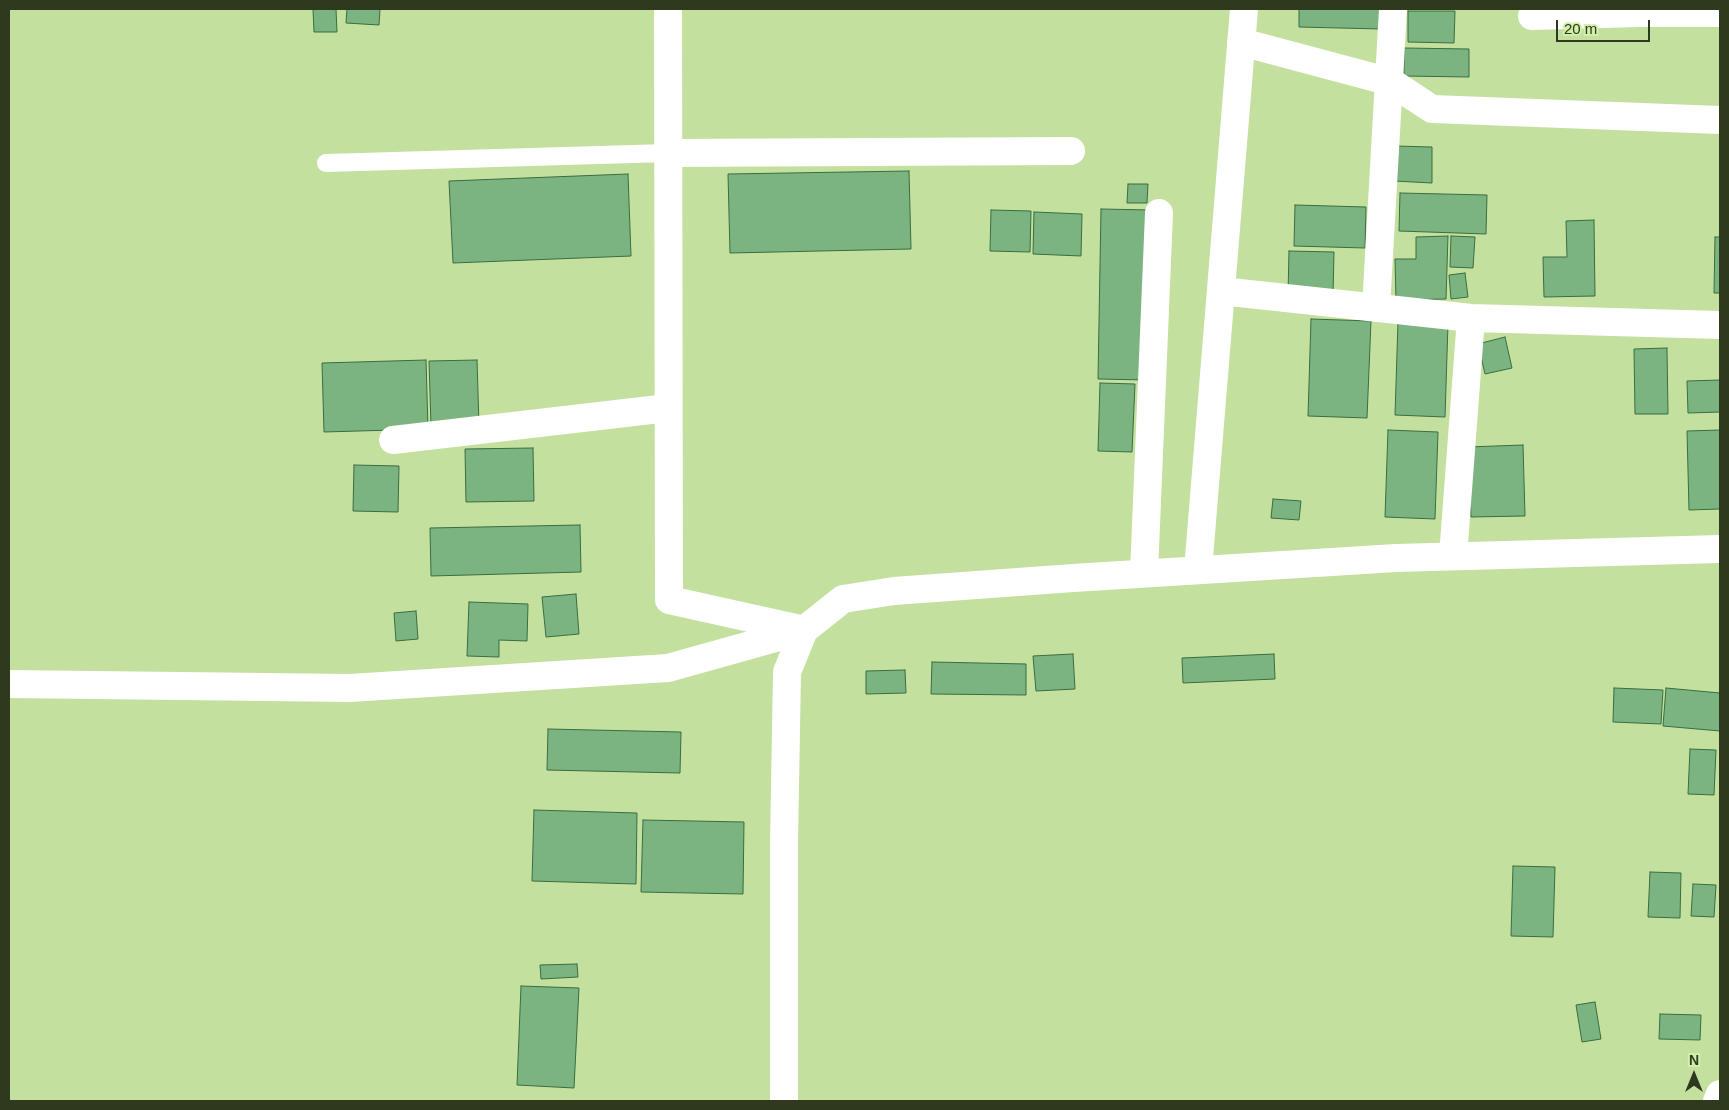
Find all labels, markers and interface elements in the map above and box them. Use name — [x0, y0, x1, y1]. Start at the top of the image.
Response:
scale bar — [1559, 10, 1653, 42]
text: 20 m — [1564, 20, 1597, 37]
north arrow — [1669, 1050, 1719, 1100]
text: N — [1689, 1052, 1699, 1068]

